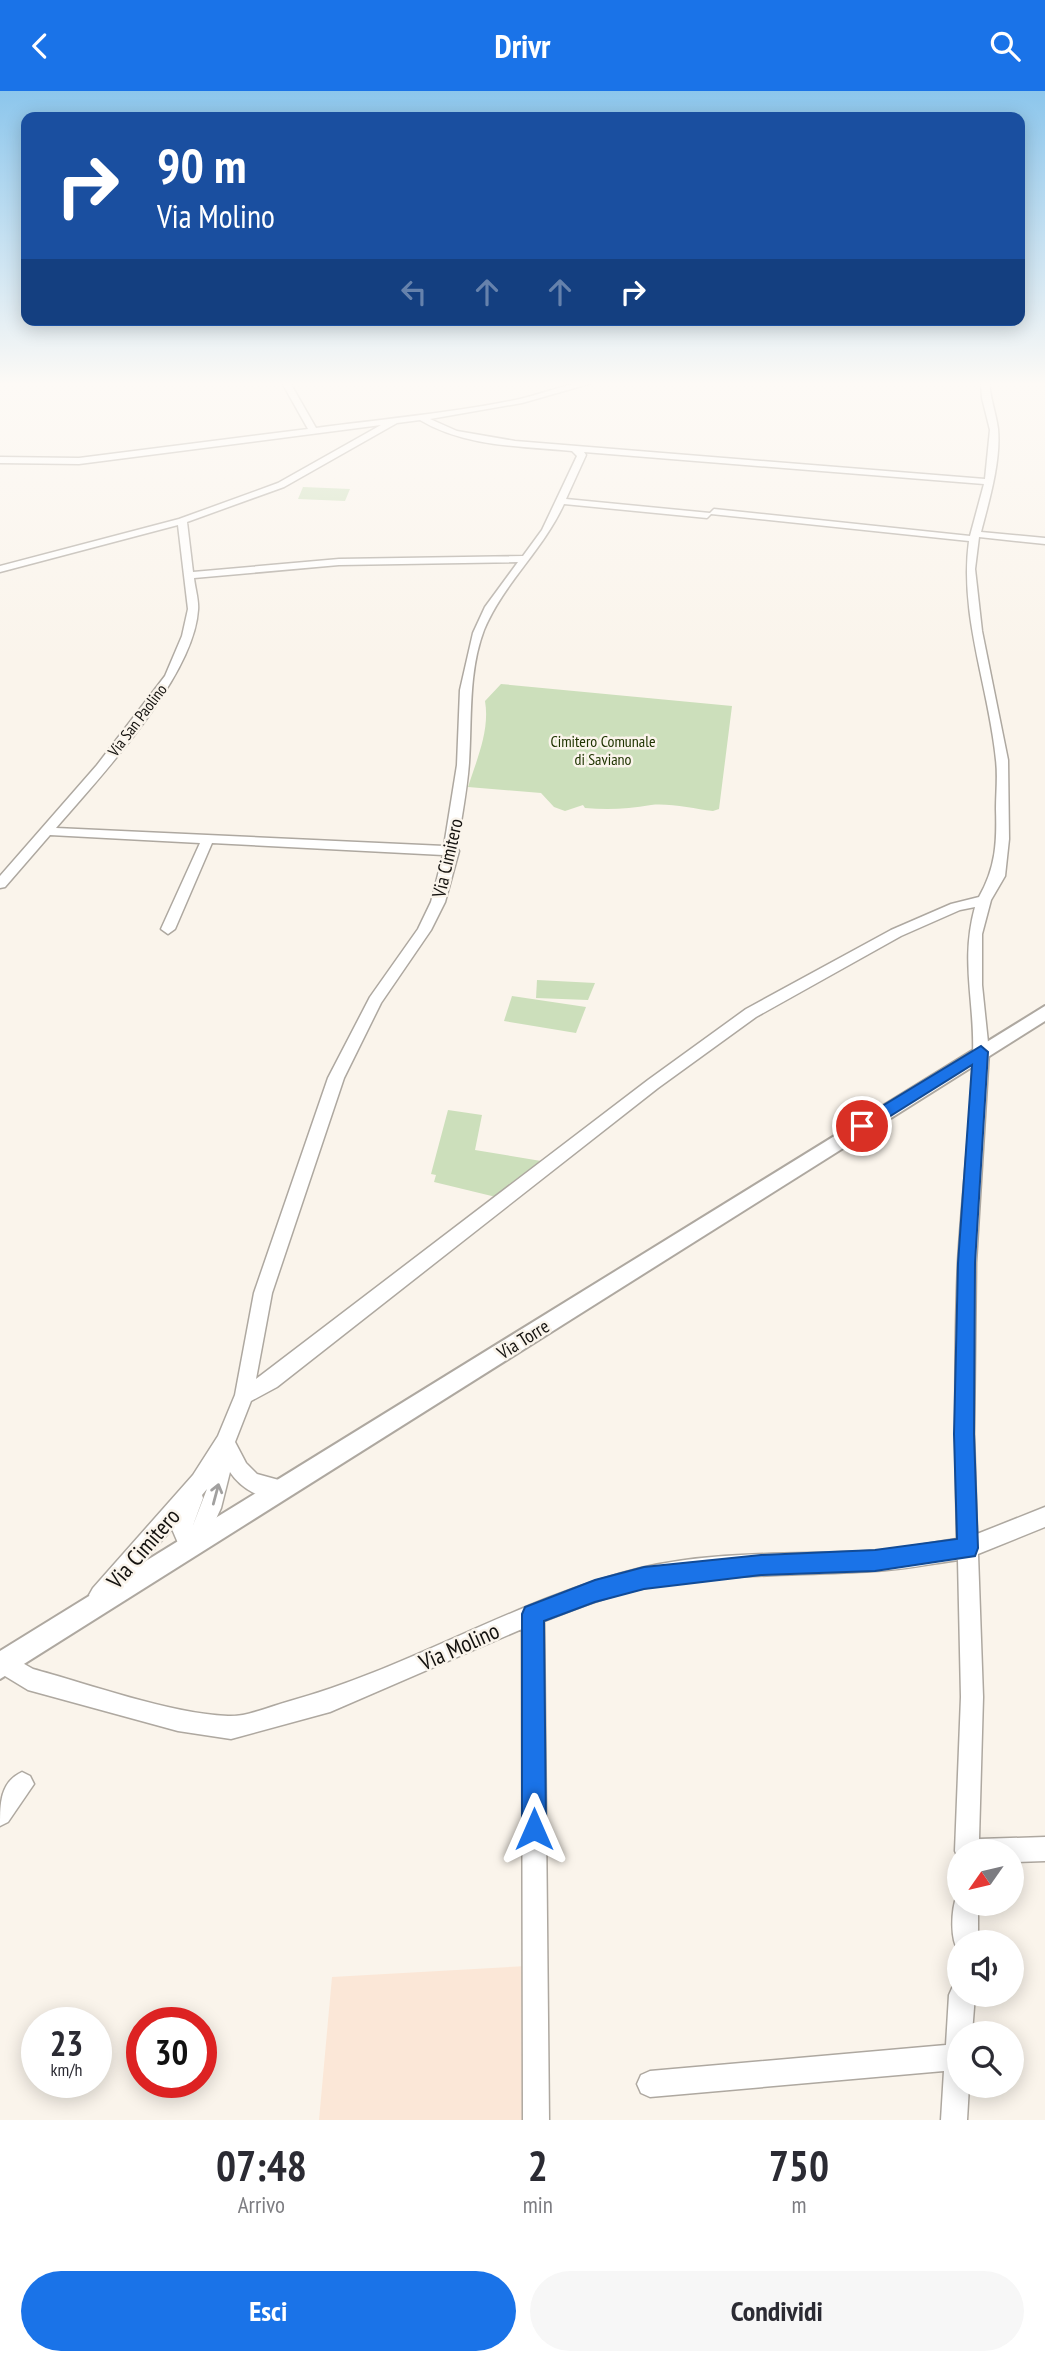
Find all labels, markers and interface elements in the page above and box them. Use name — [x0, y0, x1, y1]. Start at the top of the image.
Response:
text: Drivr — [495, 25, 550, 67]
icon: back — [21, 27, 59, 65]
icon: search — [986, 27, 1024, 65]
text: 90 m — [157, 133, 246, 197]
icon: right — [42, 140, 133, 231]
text: Via Molino — [157, 195, 275, 237]
icon: left — [395, 273, 433, 311]
icon: ahead — [468, 273, 506, 311]
icon: ahead — [541, 273, 579, 311]
icon: right — [614, 273, 652, 311]
street label: Via San Paolino — [103, 680, 171, 761]
park label: Cimitero Comunale di Saviano — [550, 731, 656, 769]
street label: Via Cimitero — [426, 816, 468, 901]
pin — [832, 1096, 892, 1156]
icon: arrive — [843, 1107, 881, 1145]
street label: Via Torre — [492, 1314, 554, 1365]
one-way arrow — [210, 1483, 223, 1506]
street label: Via Cimitero — [100, 1502, 186, 1595]
street label: Via Molino — [414, 1616, 504, 1677]
position arrow — [497, 1792, 571, 1866]
north arrow — [947, 1839, 1024, 1916]
map controls — [947, 1839, 1024, 2098]
button: sound — [947, 1930, 1024, 2007]
speed limit sign: 30 — [126, 2007, 217, 2098]
text: 23 — [50, 2020, 83, 2066]
button: search — [947, 2021, 1024, 2098]
text: km/h — [51, 2058, 82, 2081]
text: 07:48 — [216, 2138, 307, 2193]
text: 2 — [528, 2138, 548, 2193]
text: 750 — [769, 2138, 829, 2193]
text: Arrivo — [238, 2190, 285, 2219]
text: min — [523, 2190, 553, 2219]
text: m — [791, 2190, 806, 2219]
button: Esci — [21, 2271, 516, 2351]
button: Condividi — [530, 2271, 1024, 2351]

